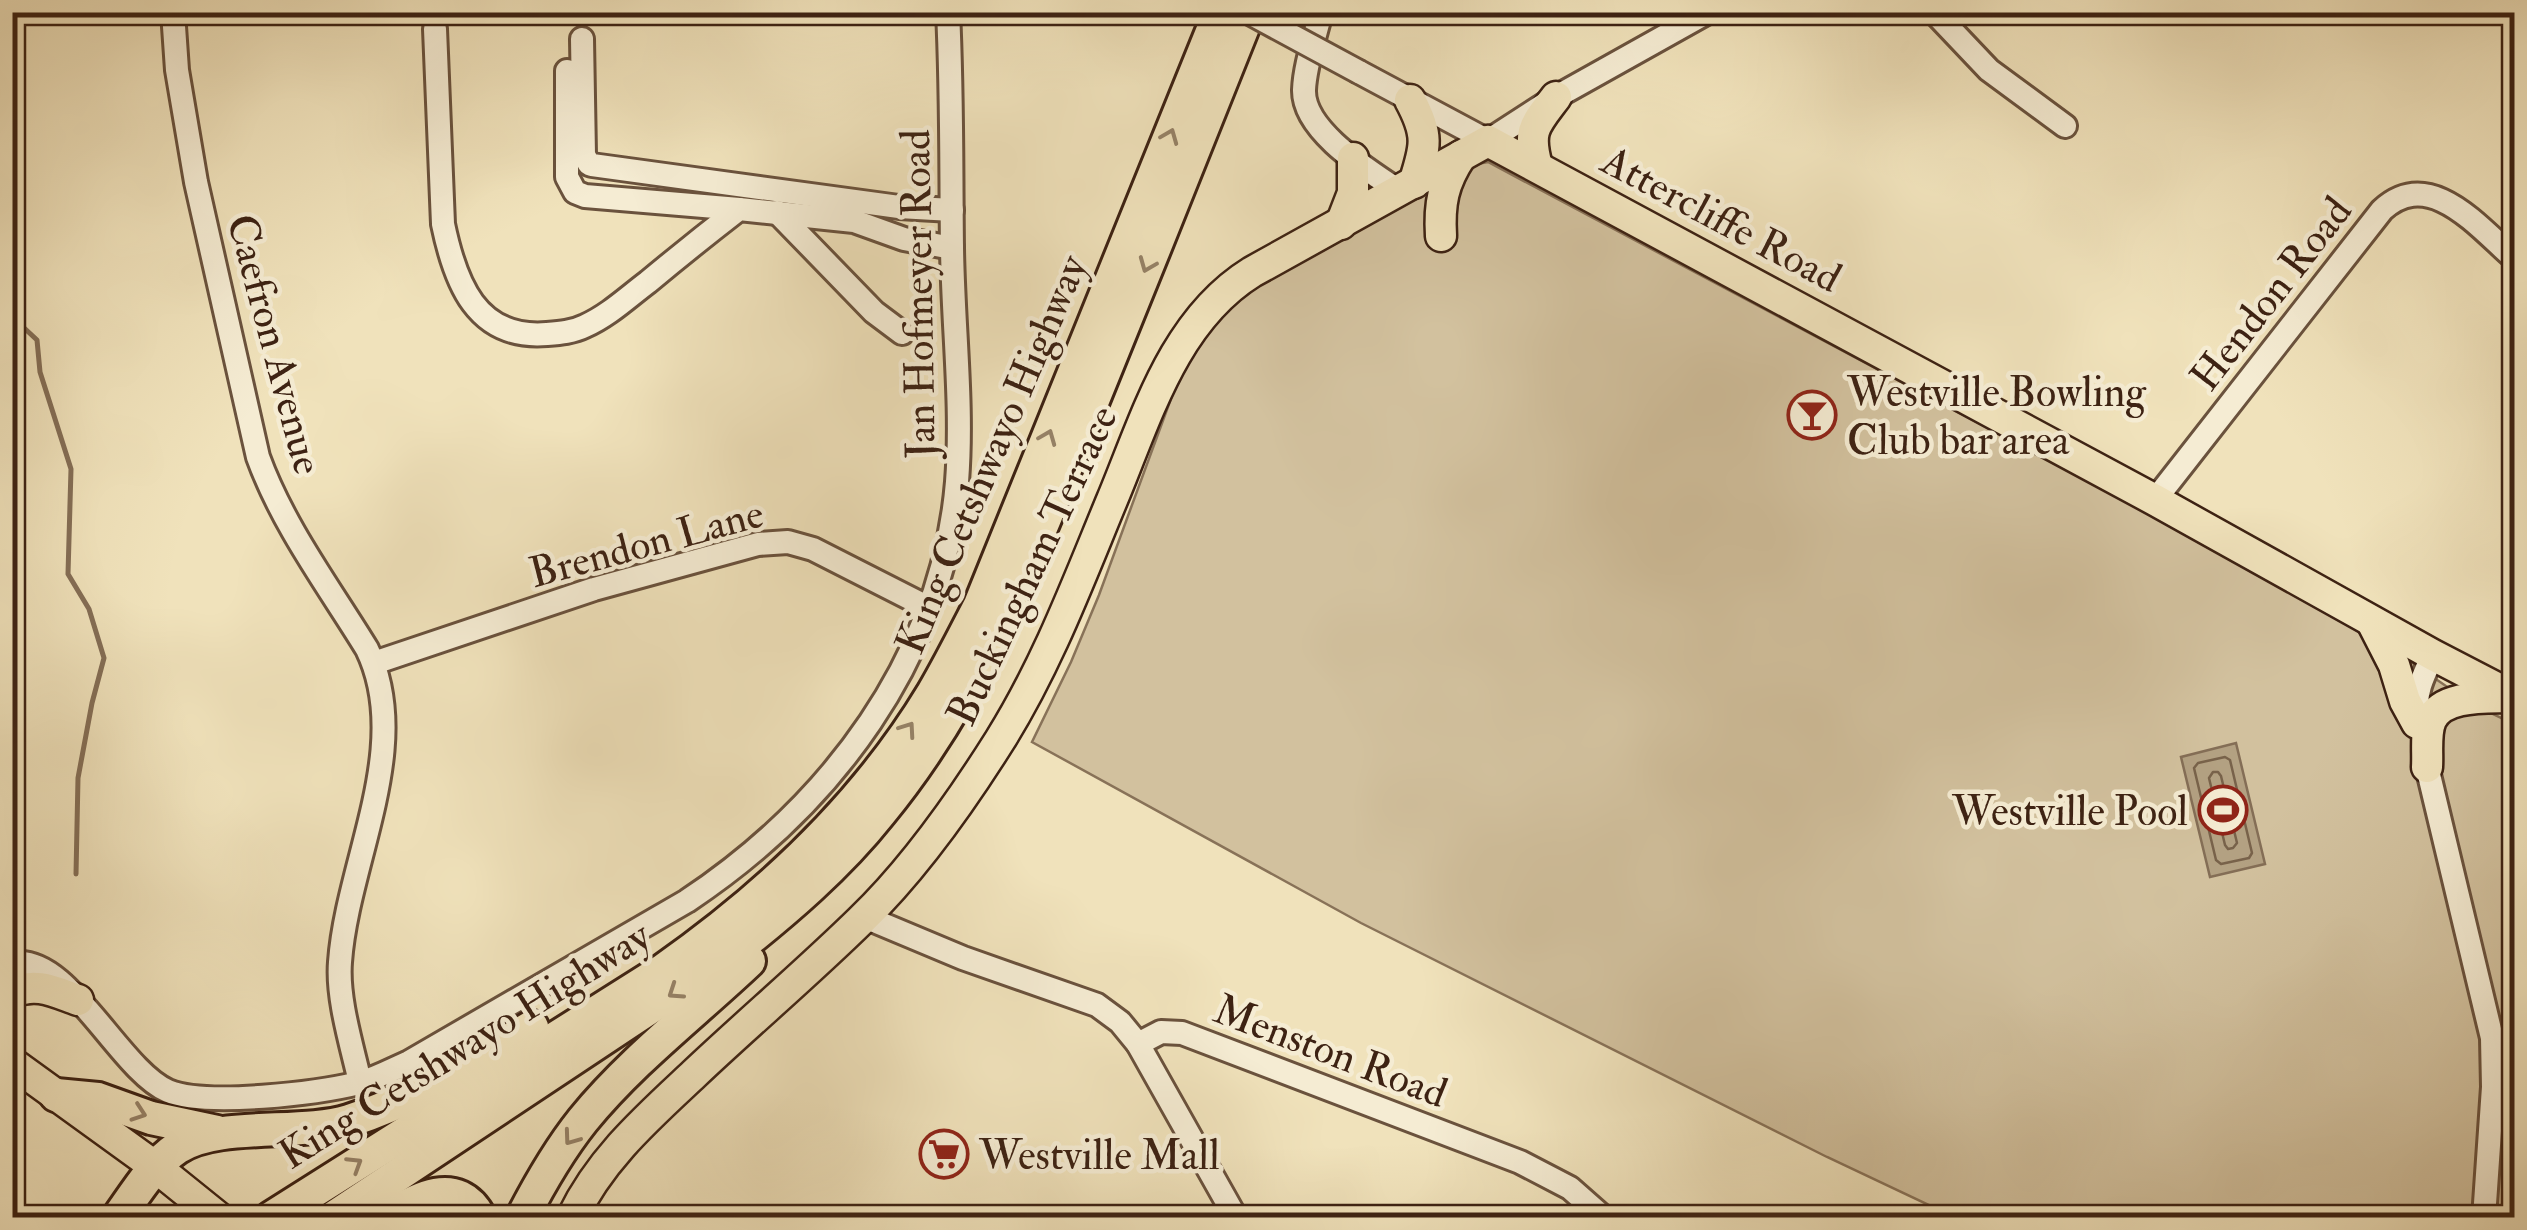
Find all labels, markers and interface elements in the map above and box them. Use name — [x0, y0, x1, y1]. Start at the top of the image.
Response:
street label: Jan Hofmeyer Road — [890, 128, 948, 460]
one-way arrow — [1159, 128, 1179, 145]
street label: Attercliffe Road — [1591, 134, 1850, 305]
street label: Hendon Road — [2180, 186, 2364, 402]
street label: Caefron Avenue — [214, 209, 334, 480]
street label: King Cetshwayo Highway — [884, 247, 1100, 662]
one-way arrow — [1139, 256, 1159, 273]
place label: Westville Bowling Club bar area — [1846, 367, 2147, 467]
bar icon: Westville Bowling Club bar area — [1786, 389, 1838, 441]
street label: Buckingham Terrace — [936, 398, 1130, 734]
one-way arrow — [1037, 429, 1057, 447]
street label: Brendon Lane — [524, 488, 769, 600]
one-way arrow — [896, 722, 914, 740]
sports icon: Westville Pool — [2197, 784, 2249, 836]
place label: Westville Pool — [1951, 786, 2188, 838]
street label: King Cetshwayo Highway — [270, 910, 661, 1181]
one-way arrow — [668, 980, 687, 998]
street label: Menston Road — [1206, 984, 1455, 1120]
one-way arrow — [130, 1102, 147, 1122]
one-way arrow — [565, 1127, 582, 1145]
supermarket icon: Westville Mall — [918, 1128, 970, 1180]
place label: Westville Mall — [978, 1130, 1220, 1182]
one-way arrow — [344, 1157, 362, 1176]

